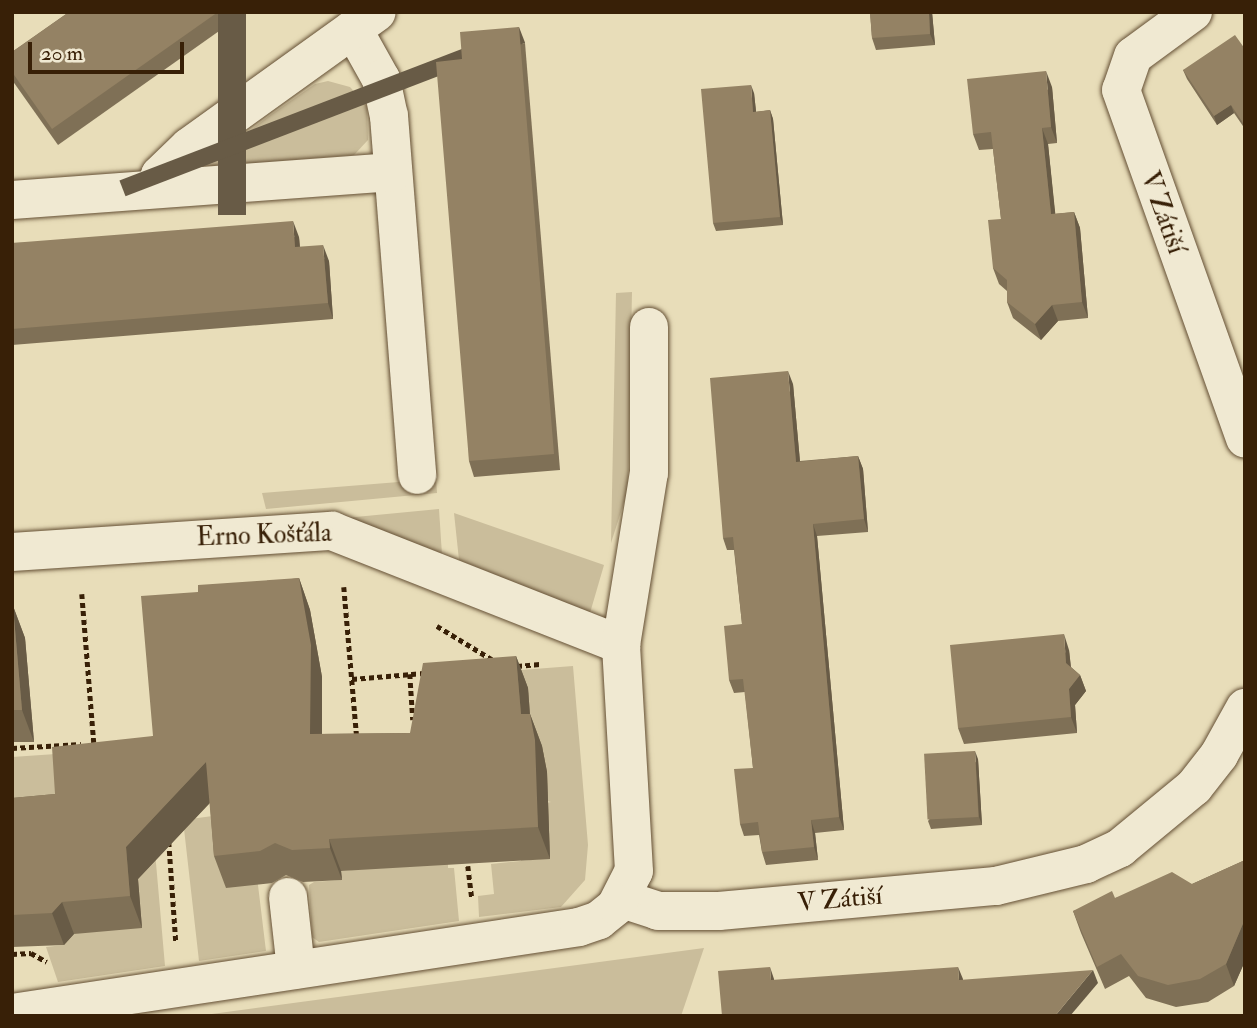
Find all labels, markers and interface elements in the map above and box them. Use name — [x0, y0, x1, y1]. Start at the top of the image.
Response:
scale bar — [32, 28, 187, 72]
text: 20 m — [41, 40, 83, 67]
street label: V Zátiší — [1133, 168, 1191, 258]
street label: Erno Košťála — [196, 518, 332, 554]
street label: V Zátiší — [796, 881, 884, 919]

